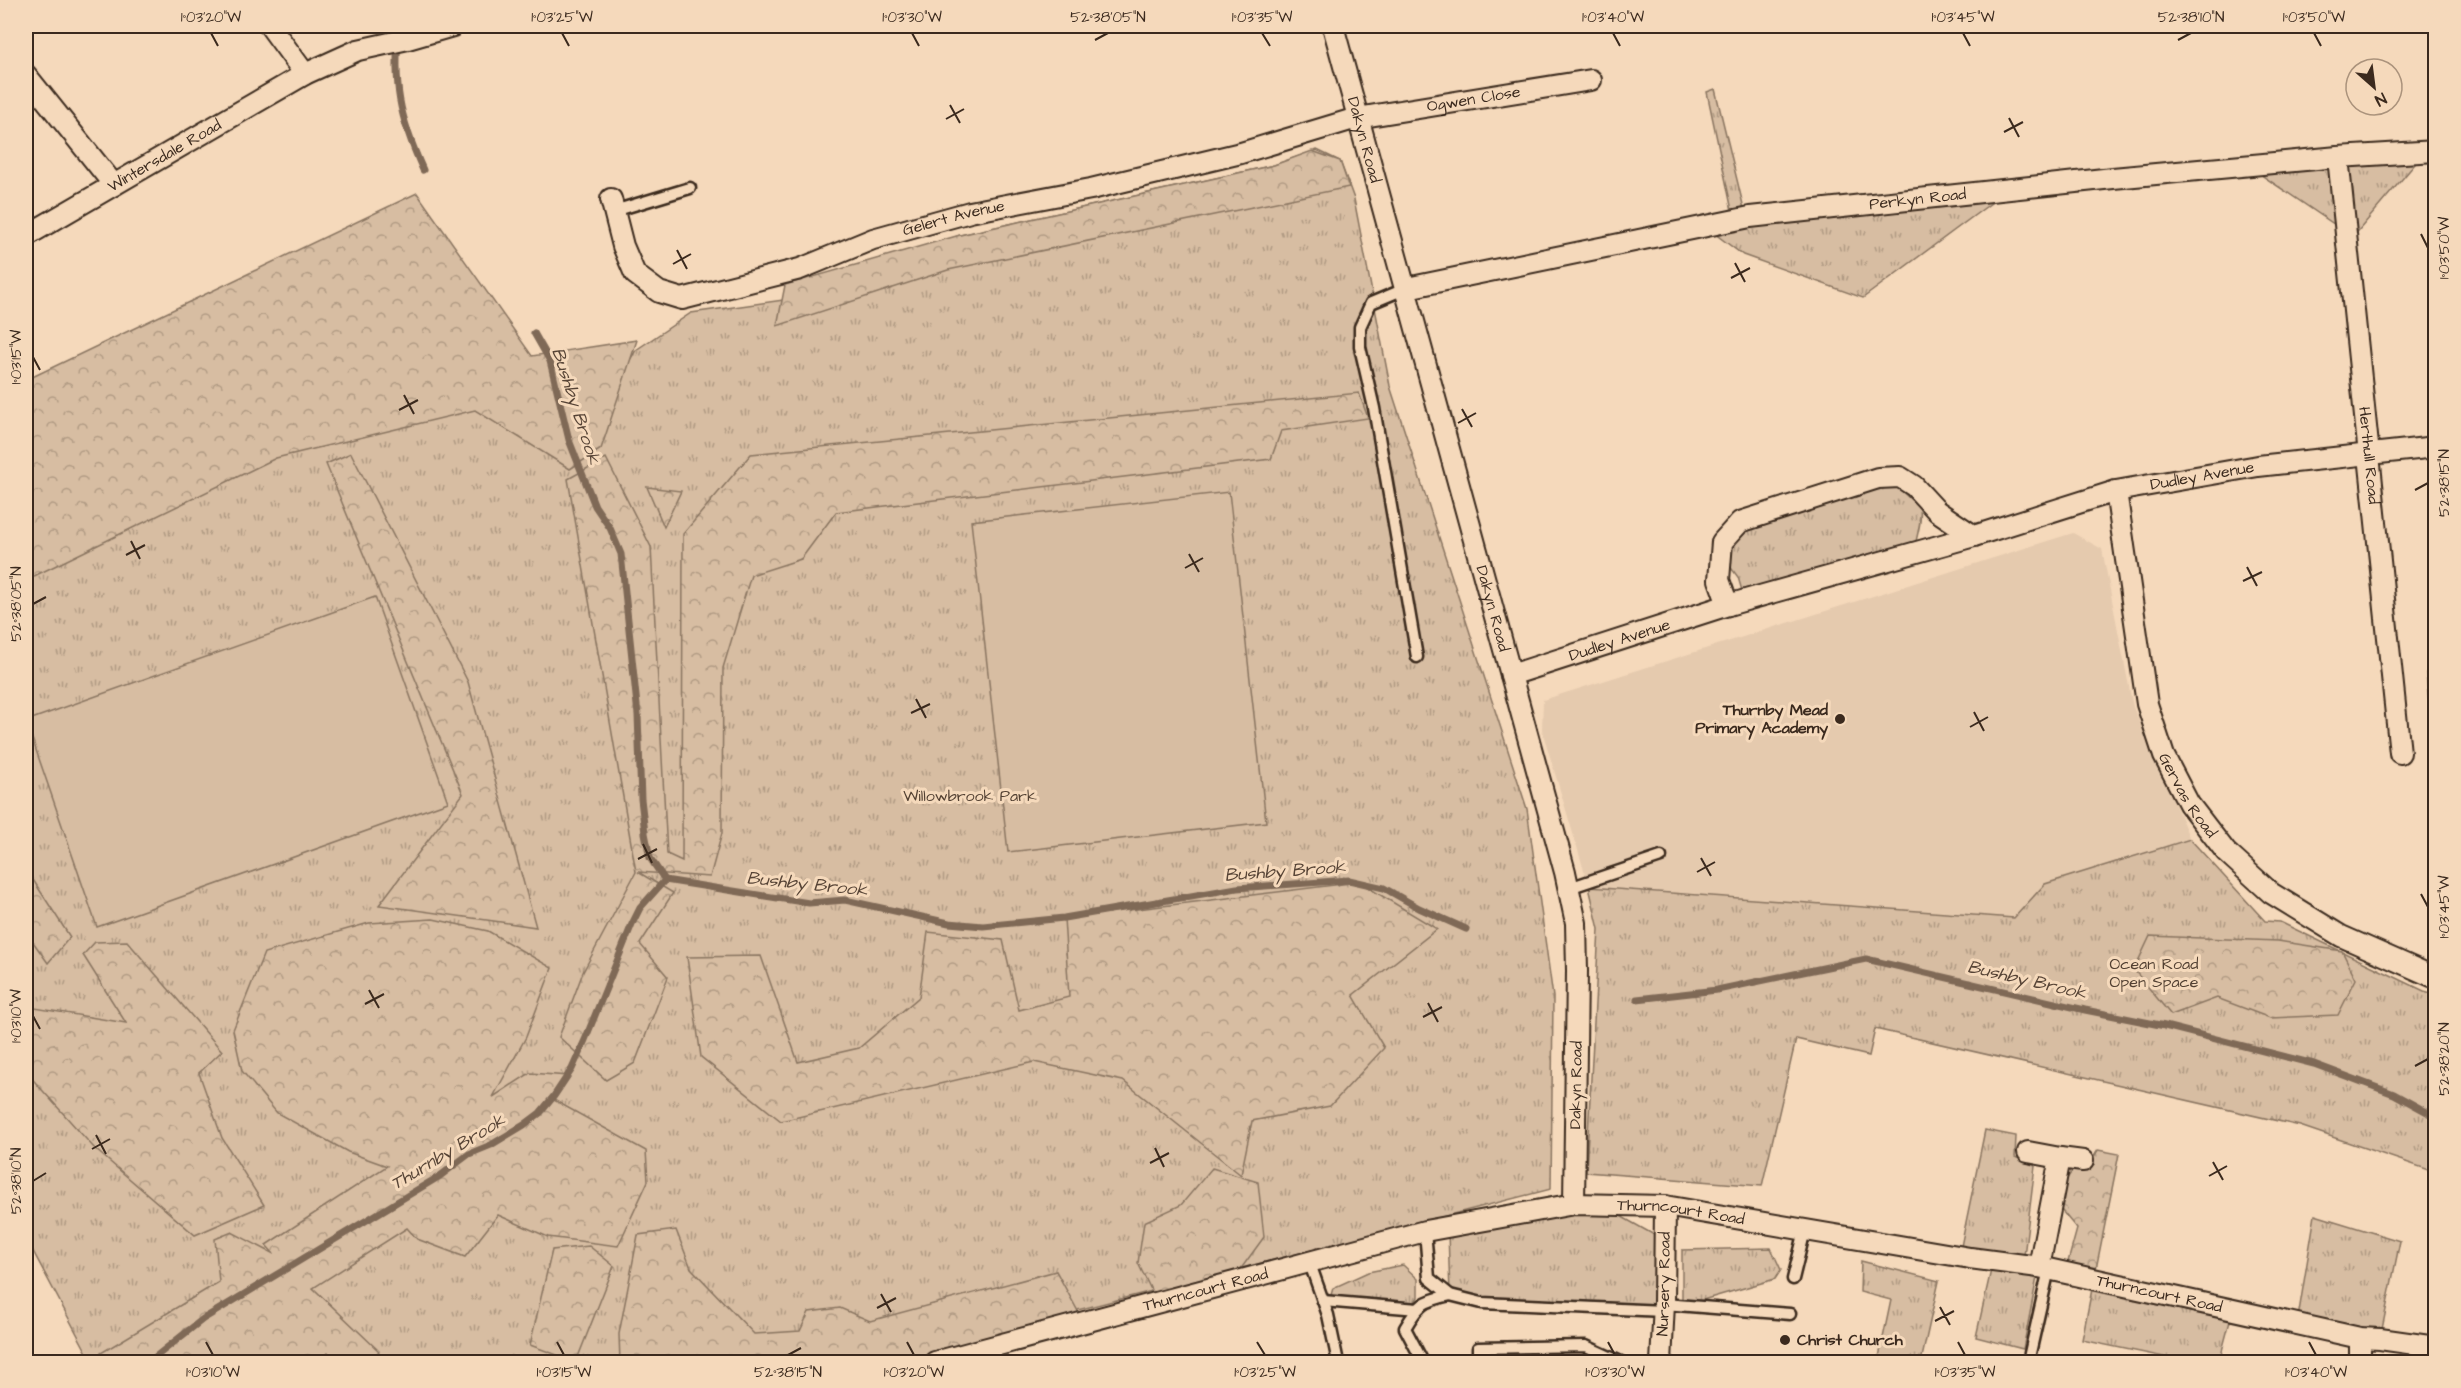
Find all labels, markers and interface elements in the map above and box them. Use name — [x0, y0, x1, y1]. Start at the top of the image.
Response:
text: 1°03'20"W — [181, 7, 241, 28]
text: 1°03'25"W — [531, 7, 593, 28]
text: 1°03'30"W — [882, 7, 942, 28]
text: 52°38'05"N — [1070, 7, 1146, 28]
text: 1°03'35"W — [1232, 7, 1292, 28]
text: 1°03'40"W — [1582, 7, 1644, 28]
text: 1°03'45"W — [1931, 7, 1995, 28]
text: 52°38'10"N — [2158, 7, 2224, 28]
text: 1°03'50"W — [2283, 7, 2345, 28]
north arrow — [2344, 57, 2404, 117]
street label: Ogwen Close — [1425, 81, 1522, 118]
text: N — [2371, 87, 2390, 111]
street label: Dakyn Road — [1342, 94, 1386, 185]
street label: Wintersdale Road — [103, 114, 225, 197]
street label: Perkyn Road — [1868, 183, 1967, 215]
street label: Gelert Avenue — [900, 195, 1007, 241]
text: 1°03'50"W — [2434, 217, 2455, 279]
text: 1°03'15"W — [6, 330, 27, 384]
water label: Bushby Brook — [544, 345, 607, 469]
street label: Herthull Road — [2353, 406, 2385, 505]
text: 52°38'15"N — [2434, 449, 2455, 517]
street label: Dudley Avenue — [2149, 456, 2256, 496]
street label: Dakyn Road — [1470, 563, 1515, 654]
text: 52°38'05"N — [6, 566, 27, 642]
street label: Dudley Avenue — [1566, 613, 1673, 667]
place label: Thurnby Mead Primary Academy — [1695, 699, 1829, 740]
marker: Thurnby Mead Primary Academy — [1833, 712, 1847, 726]
street label: Gervas Road — [2153, 749, 2222, 842]
park label: Willowbrook Park — [903, 785, 1037, 807]
water label: Bushby Brook — [1224, 854, 1347, 889]
water label: Bushby Brook — [745, 865, 869, 904]
text: 1°03'45"W — [2434, 875, 2455, 939]
park label: Ocean Road Open Space — [2110, 953, 2199, 993]
water label: Bushby Brook — [1965, 954, 2090, 1007]
text: 1°03'10"W — [6, 989, 27, 1043]
text: 52°38'20"N — [2434, 1022, 2455, 1096]
street label: Dakyn Road — [1564, 1041, 1589, 1129]
water label: Thurnby Brook — [386, 1107, 511, 1197]
text: 52°38'10"N — [6, 1148, 27, 1214]
street label: Thurncourt Road — [1617, 1194, 1746, 1230]
street label: Nursery Road — [1651, 1232, 1676, 1337]
street label: Thurncourt Road — [1141, 1262, 1270, 1317]
street label: Thurncourt Road — [2094, 1269, 2225, 1318]
place label: Christ Church — [1797, 1329, 1904, 1351]
marker: Christ Church — [1778, 1333, 1792, 1347]
text: 1°03'10"W — [186, 1362, 240, 1383]
text: 1°03'15"W — [537, 1362, 591, 1383]
text: 52°38'15"N — [754, 1362, 822, 1383]
text: 1°03'20"W — [884, 1362, 944, 1383]
text: 1°03'25"W — [1234, 1362, 1296, 1383]
text: 1°03'30"W — [1585, 1362, 1645, 1383]
text: 1°03'35"W — [1935, 1362, 1995, 1383]
text: 1°03'40"W — [2285, 1362, 2347, 1383]

